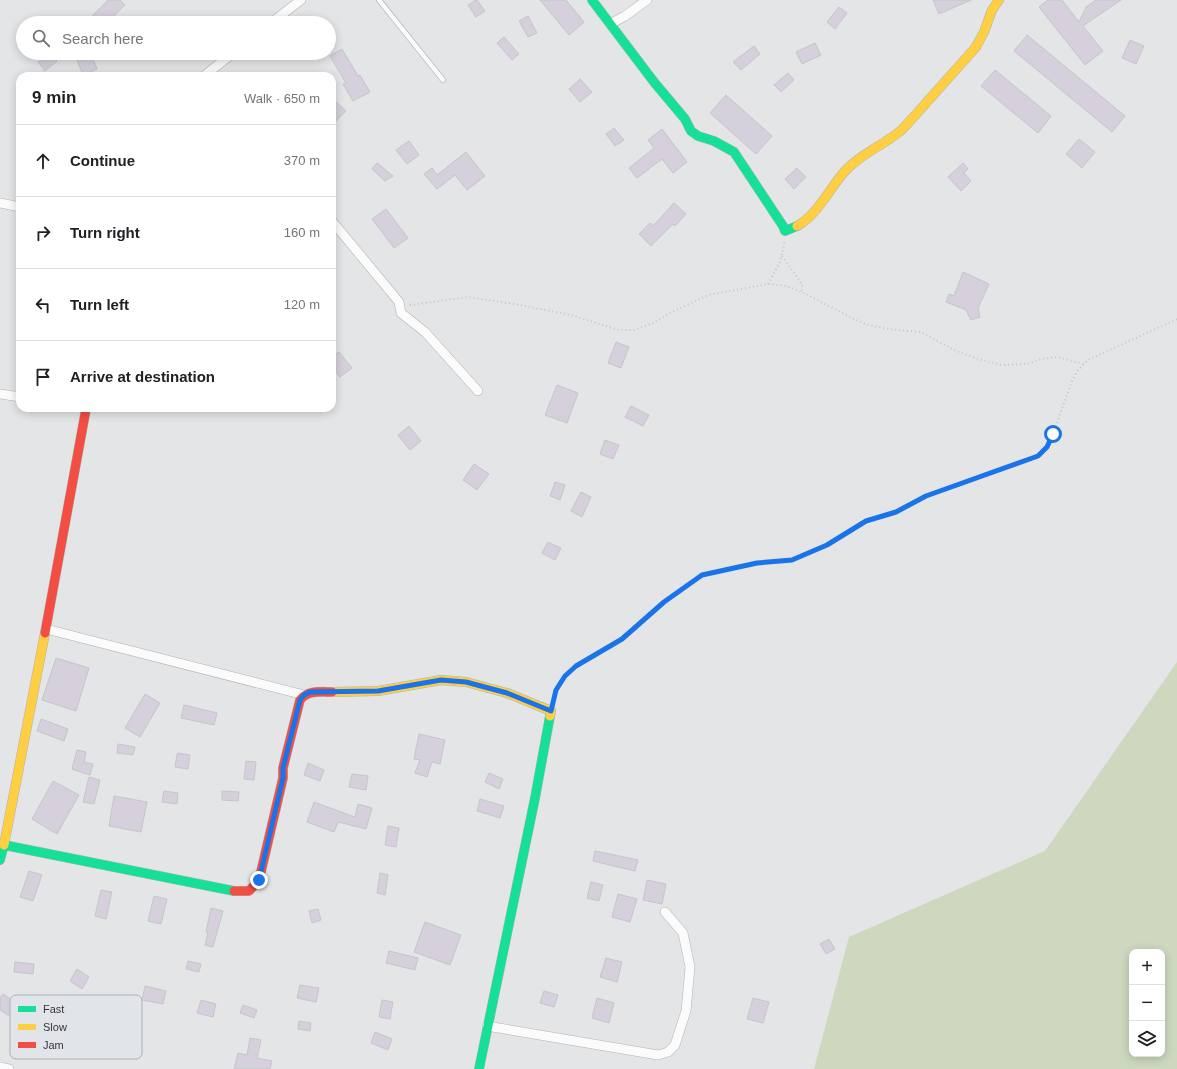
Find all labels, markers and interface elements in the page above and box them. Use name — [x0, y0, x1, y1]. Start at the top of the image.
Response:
search box — [16, 16, 336, 60]
icon: search — [30, 27, 52, 49]
text: Search here — [62, 30, 144, 47]
text: 9 min — [32, 88, 76, 107]
text: Walk · 650 m — [244, 91, 320, 106]
icon: ahead — [32, 150, 54, 172]
text: Continue — [70, 152, 135, 169]
text: 370 m — [284, 153, 320, 168]
icon: right — [32, 222, 54, 244]
text: Turn right — [70, 224, 140, 241]
text: 160 m — [284, 225, 320, 240]
icon: left — [32, 294, 54, 316]
text: Turn left — [70, 296, 129, 313]
text: 120 m — [284, 297, 320, 312]
icon: arrive — [32, 366, 54, 388]
text: Arrive at destination — [70, 368, 215, 385]
route start — [1044, 425, 1062, 443]
route end — [250, 871, 268, 889]
map controls — [1129, 949, 1165, 1057]
button: + — [1129, 949, 1165, 985]
button: − — [1129, 985, 1165, 1021]
legend — [10, 995, 142, 1059]
text: Fast — [43, 1003, 64, 1015]
text: Slow — [43, 1021, 67, 1033]
button: layers — [1129, 1021, 1165, 1057]
text: Jam — [43, 1039, 64, 1051]

